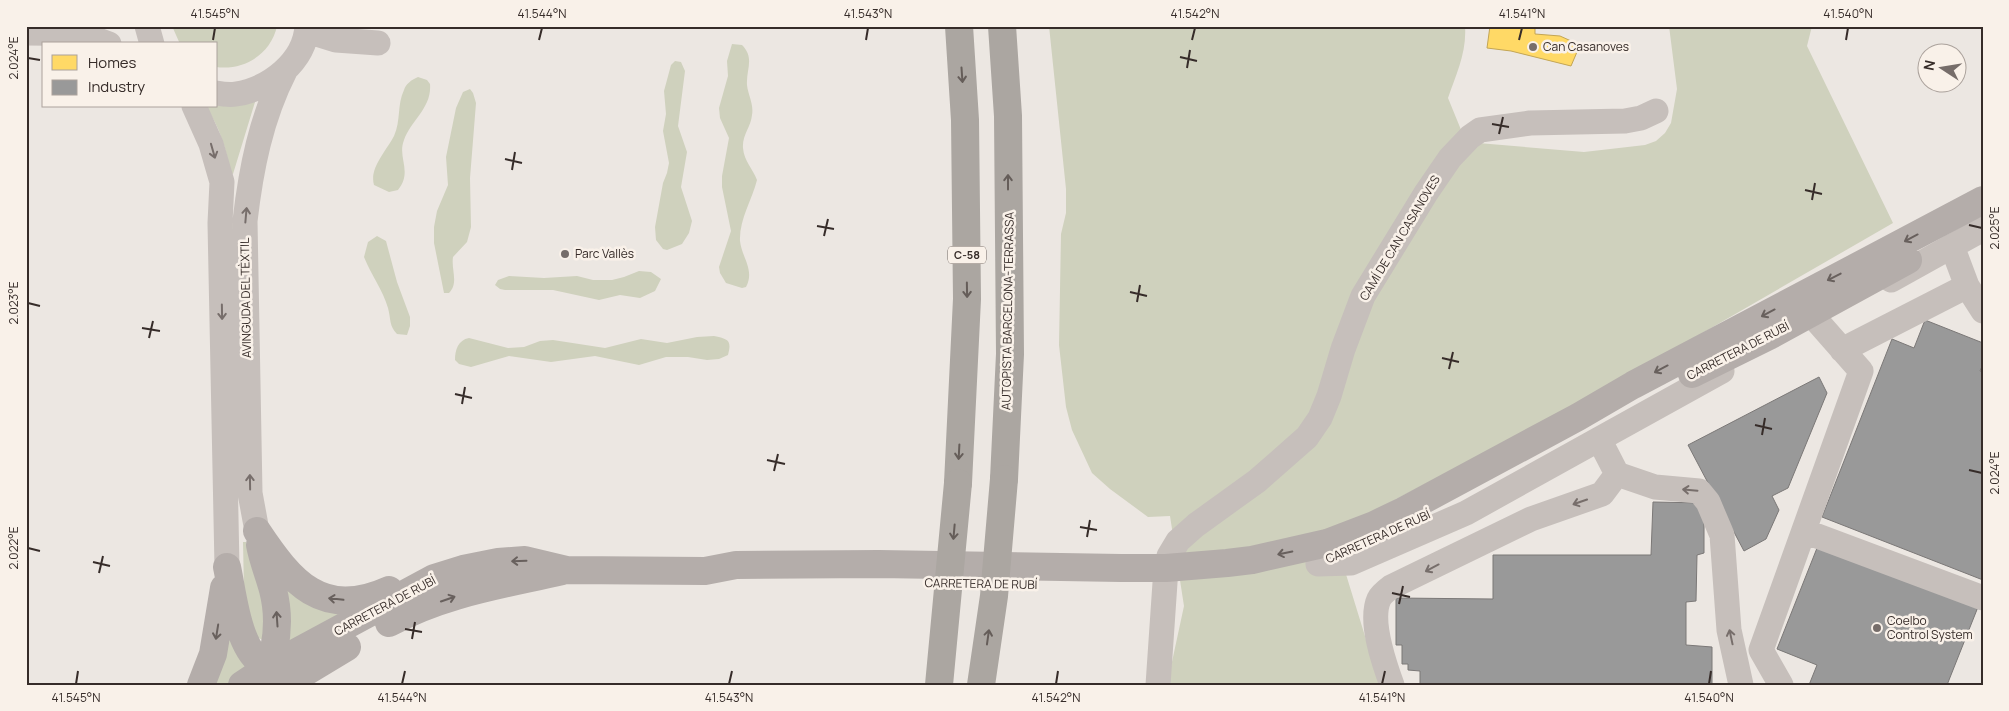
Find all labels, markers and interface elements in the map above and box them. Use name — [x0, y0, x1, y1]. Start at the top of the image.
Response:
text: 41.545°N — [191, 5, 239, 22]
text: 41.544°N — [517, 5, 567, 22]
text: 41.543°N — [844, 5, 892, 22]
text: 41.542°N — [1171, 5, 1219, 22]
text: 41.541°N — [1499, 5, 1545, 22]
text: 41.540°N — [1823, 5, 1873, 22]
text: 2.024°E — [5, 36, 22, 80]
place label: Can Casanoves — [1543, 38, 1629, 55]
marker: Can Casanoves — [1527, 41, 1539, 53]
legend — [42, 42, 218, 108]
north arrow — [1916, 42, 1966, 92]
text: Homes — [88, 52, 137, 73]
text: N — [1918, 58, 1939, 72]
one-way arrow — [957, 67, 967, 83]
text: Industry — [88, 76, 145, 97]
one-way arrow — [208, 143, 218, 159]
street label: CAMÍ DE CAN CASANOVES — [1355, 172, 1444, 304]
one-way arrow — [1004, 175, 1013, 191]
text: 2.025°E — [1986, 206, 2003, 250]
one-way arrow — [241, 207, 250, 223]
street label: AUTOPISTA BARCELONA-TERRASSA — [997, 211, 1018, 410]
one-way arrow — [1903, 233, 1918, 243]
street label: AVINGUDA DEL TÈXTIL — [236, 238, 255, 358]
place label: Parc Vallès — [575, 245, 634, 262]
road number: C-58 — [948, 246, 986, 264]
marker: Parc Vallès — [559, 248, 571, 260]
one-way arrow — [1827, 273, 1842, 282]
text: 2.023°E — [5, 281, 22, 324]
one-way arrow — [962, 281, 972, 297]
one-way arrow — [217, 304, 226, 320]
one-way arrow — [1761, 308, 1776, 318]
street label: CARRETERA DE RUBÍ — [1684, 317, 1792, 384]
one-way arrow — [1655, 365, 1669, 375]
one-way arrow — [955, 444, 964, 460]
text: 2.024°E — [1986, 451, 2003, 495]
one-way arrow — [245, 475, 255, 491]
one-way arrow — [1682, 485, 1698, 495]
one-way arrow — [1572, 498, 1588, 507]
street label: CARRETERA DE RUBÍ — [1323, 506, 1433, 567]
one-way arrow — [949, 523, 958, 539]
text: 2.022°E — [5, 526, 22, 570]
one-way arrow — [1278, 549, 1294, 558]
one-way arrow — [512, 556, 528, 565]
one-way arrow — [1424, 563, 1439, 573]
street label: CARRETERA DE RUBÍ — [331, 571, 439, 640]
street label: CARRETERA DE RUBÍ — [924, 574, 1038, 593]
one-way arrow — [328, 594, 344, 604]
one-way arrow — [439, 594, 455, 603]
one-way arrow — [273, 611, 282, 627]
place label: Coelbo Control System — [1887, 612, 1973, 643]
marker: Coelbo Control System — [1871, 622, 1883, 634]
one-way arrow — [211, 624, 221, 640]
one-way arrow — [984, 629, 994, 645]
one-way arrow — [1726, 630, 1735, 646]
text: 41.545°N — [52, 689, 100, 706]
text: 41.544°N — [377, 689, 427, 706]
text: 41.543°N — [705, 689, 753, 706]
text: 41.542°N — [1032, 689, 1080, 706]
text: 41.541°N — [1359, 689, 1405, 706]
text: 41.540°N — [1684, 689, 1734, 706]

